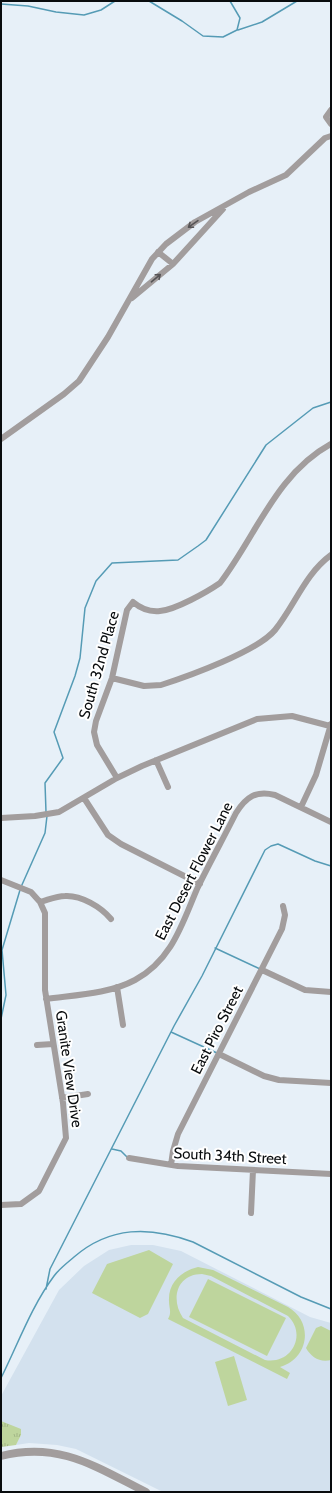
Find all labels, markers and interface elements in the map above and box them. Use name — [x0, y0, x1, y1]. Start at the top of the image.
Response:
one-way arrow — [187, 220, 198, 228]
one-way arrow — [151, 273, 162, 282]
street label: South 32nd Place — [75, 609, 123, 721]
street label: East Desert Flower Lane — [151, 799, 237, 943]
street label: East Piro Street — [187, 983, 247, 1077]
street label: Granite View Drive — [52, 1009, 86, 1129]
street label: South 34th Street — [173, 1144, 287, 1168]

